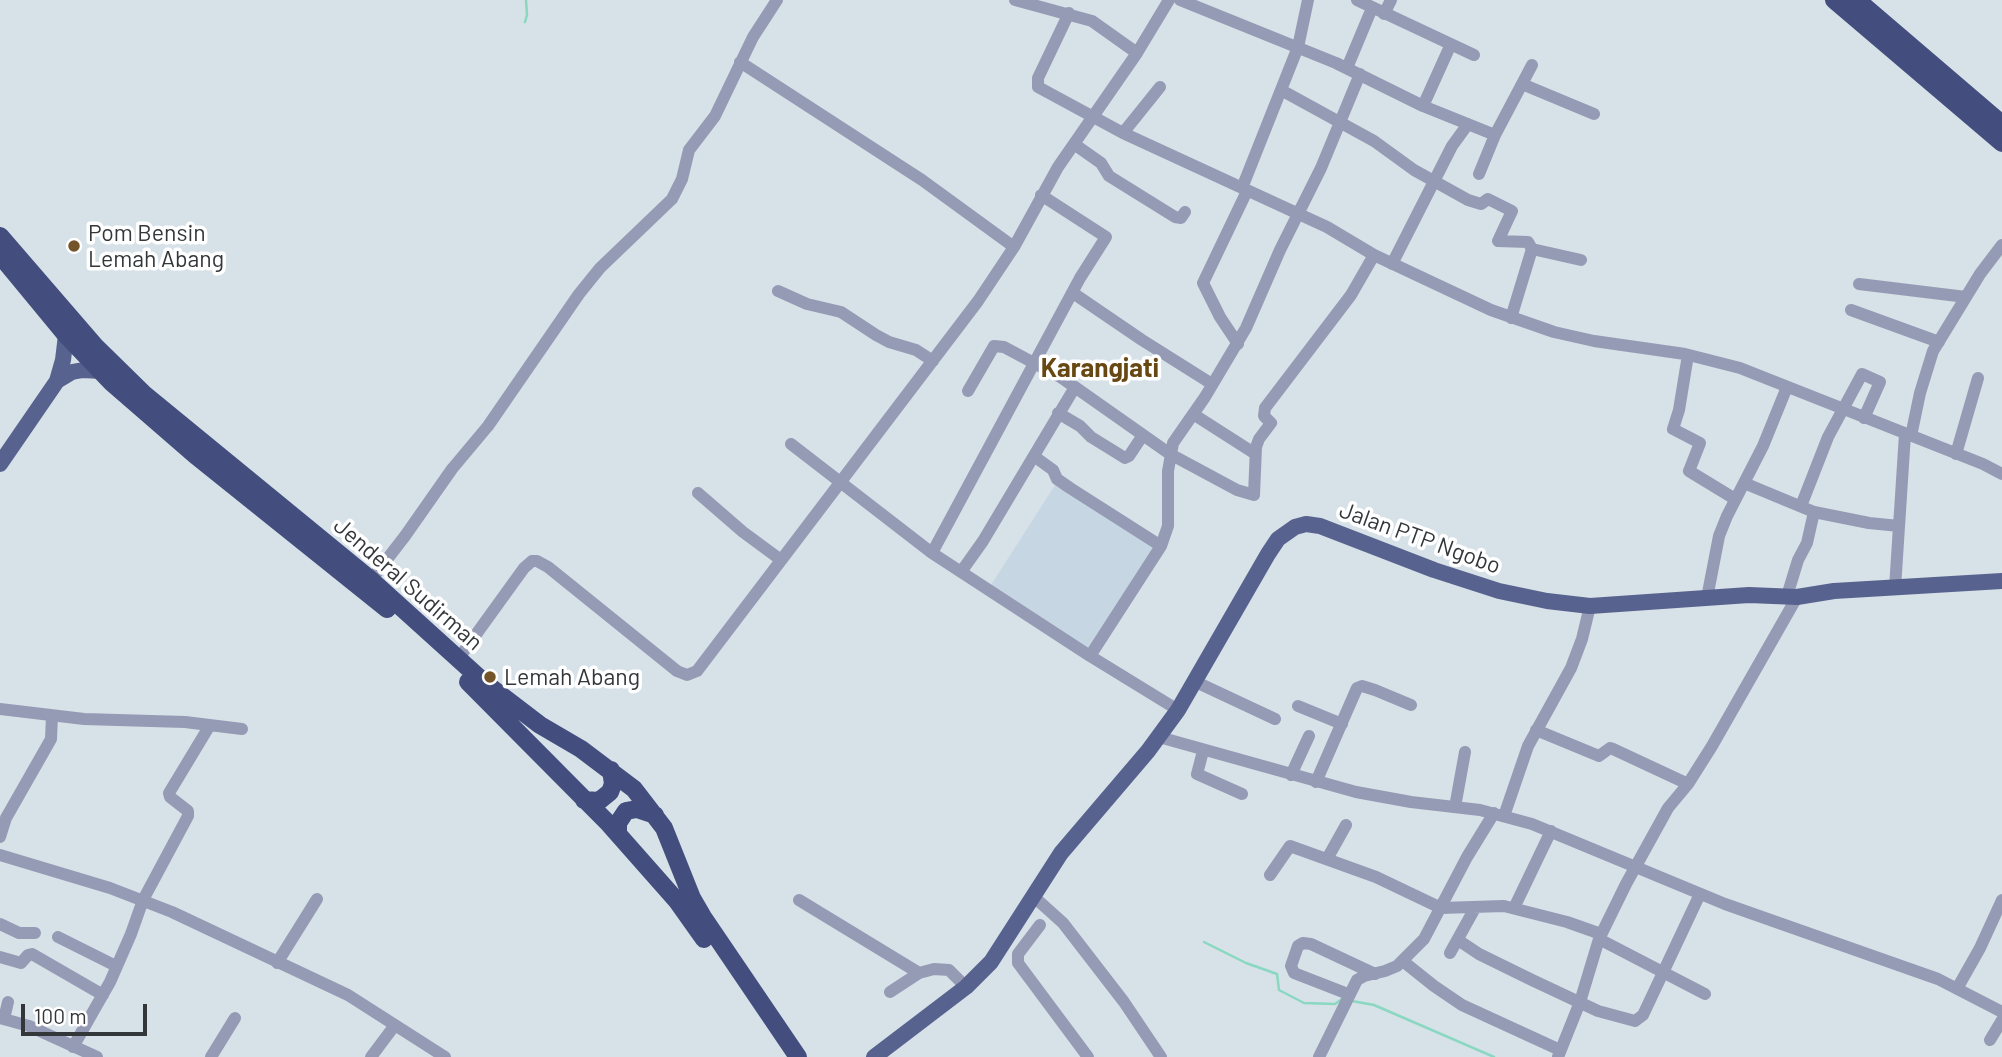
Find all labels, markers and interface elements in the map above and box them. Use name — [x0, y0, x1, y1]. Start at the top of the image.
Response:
place label: Pom Bensin Lemah Abang — [88, 219, 224, 273]
marker: Pom Bensin Lemah Abang — [66, 238, 82, 254]
district label: Karangjati — [1041, 352, 1159, 384]
street label: Jalan PTP Ngobo — [1336, 496, 1504, 580]
street label: Jenderal Sudirman — [328, 512, 488, 656]
place label: Lemah Abang — [504, 663, 640, 691]
marker: Lemah Abang — [482, 669, 498, 685]
scale bar — [24, 990, 150, 1034]
text: 100 m — [34, 1003, 87, 1028]

